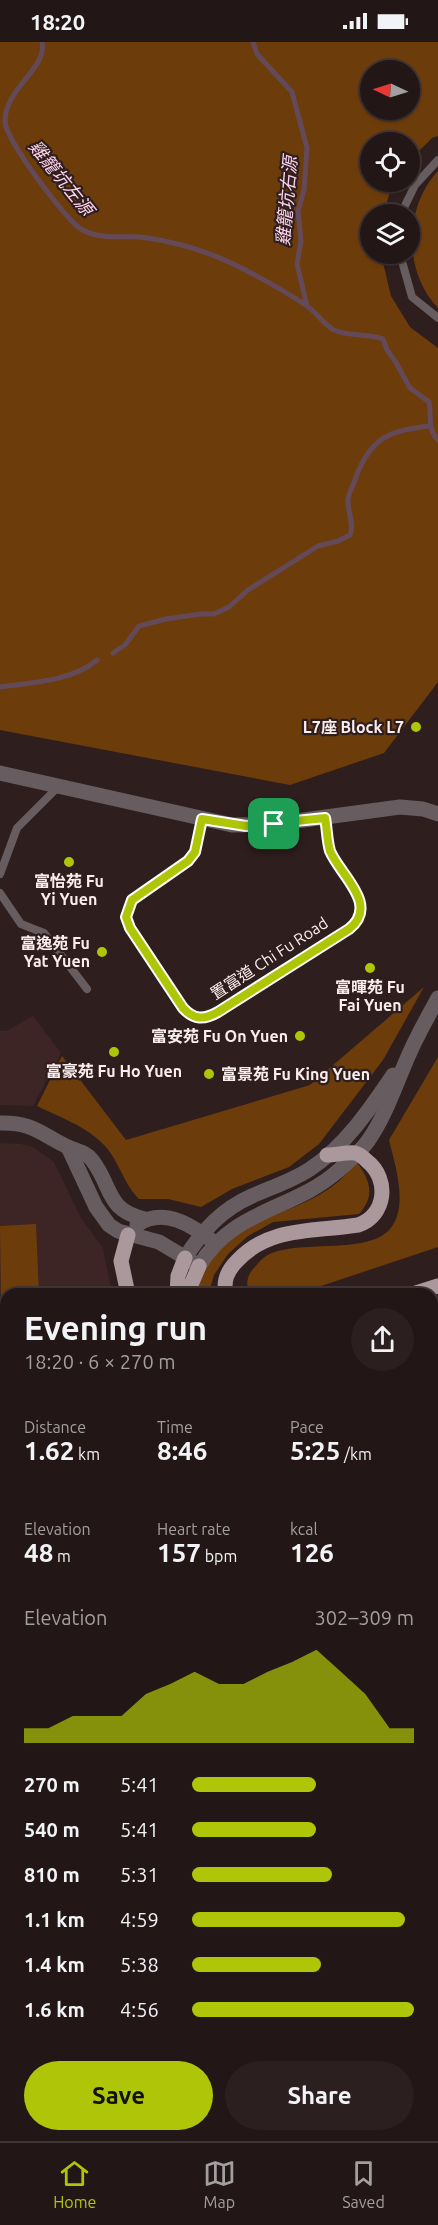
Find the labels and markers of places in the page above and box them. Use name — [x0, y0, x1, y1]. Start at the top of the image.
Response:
place label: L7座 Block L7 — [303, 718, 404, 736]
marker: L7座 Block L7 — [409, 720, 423, 734]
pin — [248, 798, 299, 849]
marker: 富怡苑 Fu Yi Yuen — [62, 855, 76, 869]
place label: 富怡苑 Fu Yi Yuen — [34, 872, 104, 908]
place label: 富逸苑 Fu Yat Yuen — [20, 934, 90, 970]
marker: 富逸苑 Fu Yat Yuen — [95, 945, 109, 959]
marker: 富暉苑 Fu Fai Yuen — [363, 961, 377, 975]
place label: 富暉苑 Fu Fai Yuen — [335, 978, 405, 1014]
place label: 富安苑 Fu On Yuen — [151, 1027, 288, 1045]
marker: 富安苑 Fu On Yuen — [293, 1029, 307, 1043]
marker: 富豪苑 Fu Ho Yuen — [107, 1045, 121, 1059]
place label: 富豪苑 Fu Ho Yuen — [46, 1062, 182, 1080]
place label: 富景苑 Fu King Yuen — [221, 1065, 370, 1083]
marker: 富景苑 Fu King Yuen — [202, 1067, 216, 1081]

